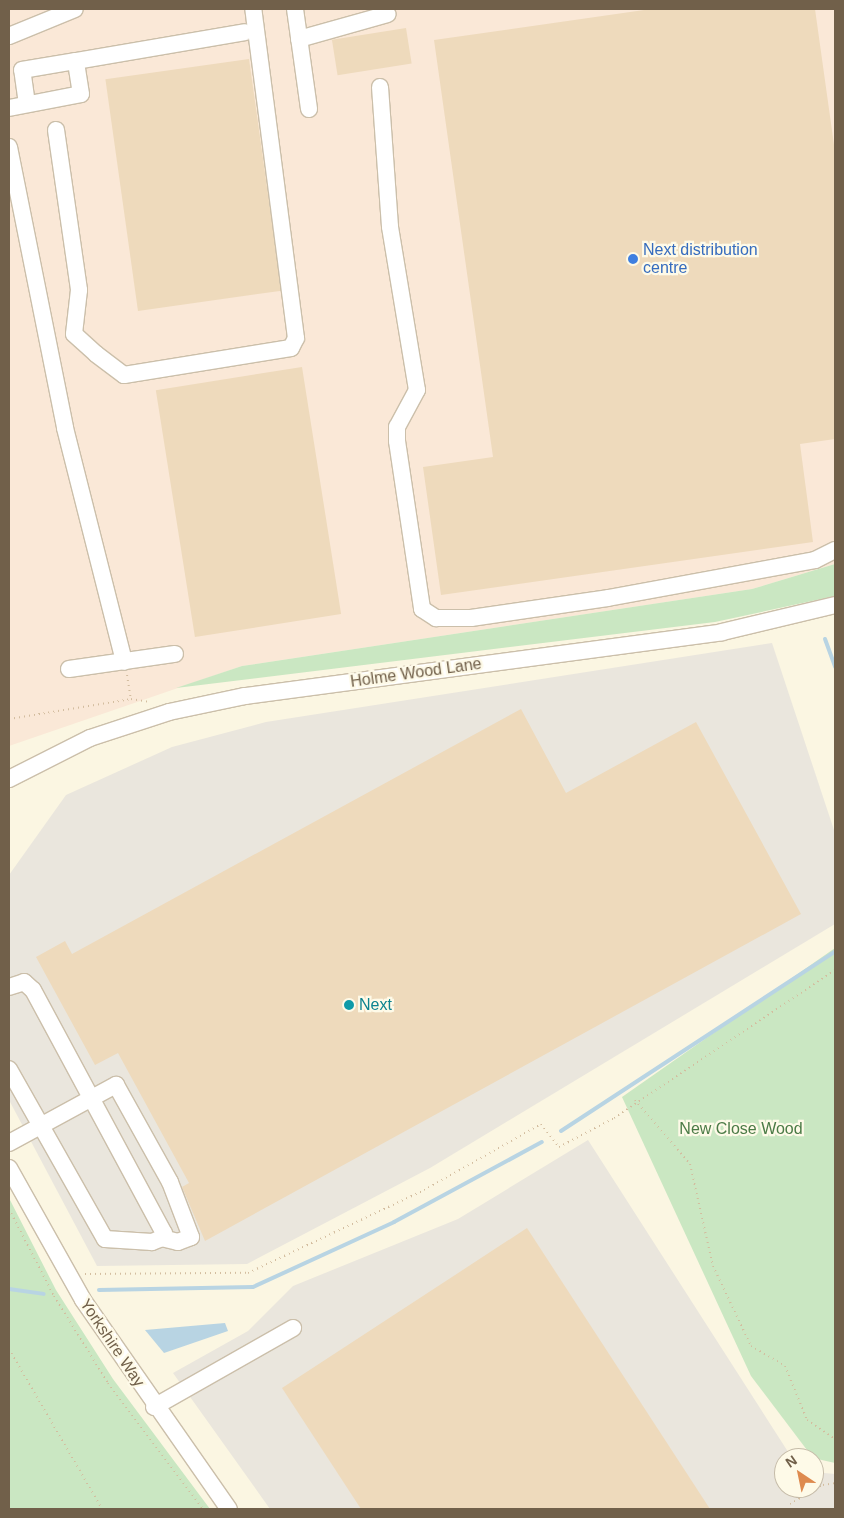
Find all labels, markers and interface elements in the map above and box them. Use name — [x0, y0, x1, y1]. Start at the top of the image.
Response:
place label: Next distribution centre — [643, 240, 758, 278]
marker: Next distribution centre — [627, 253, 639, 265]
street label: Holme Wood Lane — [349, 654, 483, 692]
place label: Next — [359, 995, 392, 1015]
marker: Next — [343, 999, 355, 1011]
park label: New Close Wood — [679, 1119, 803, 1139]
street label: Yorkshire Way — [76, 1295, 148, 1391]
north arrow — [774, 1448, 824, 1498]
text: N — [783, 1452, 800, 1471]

